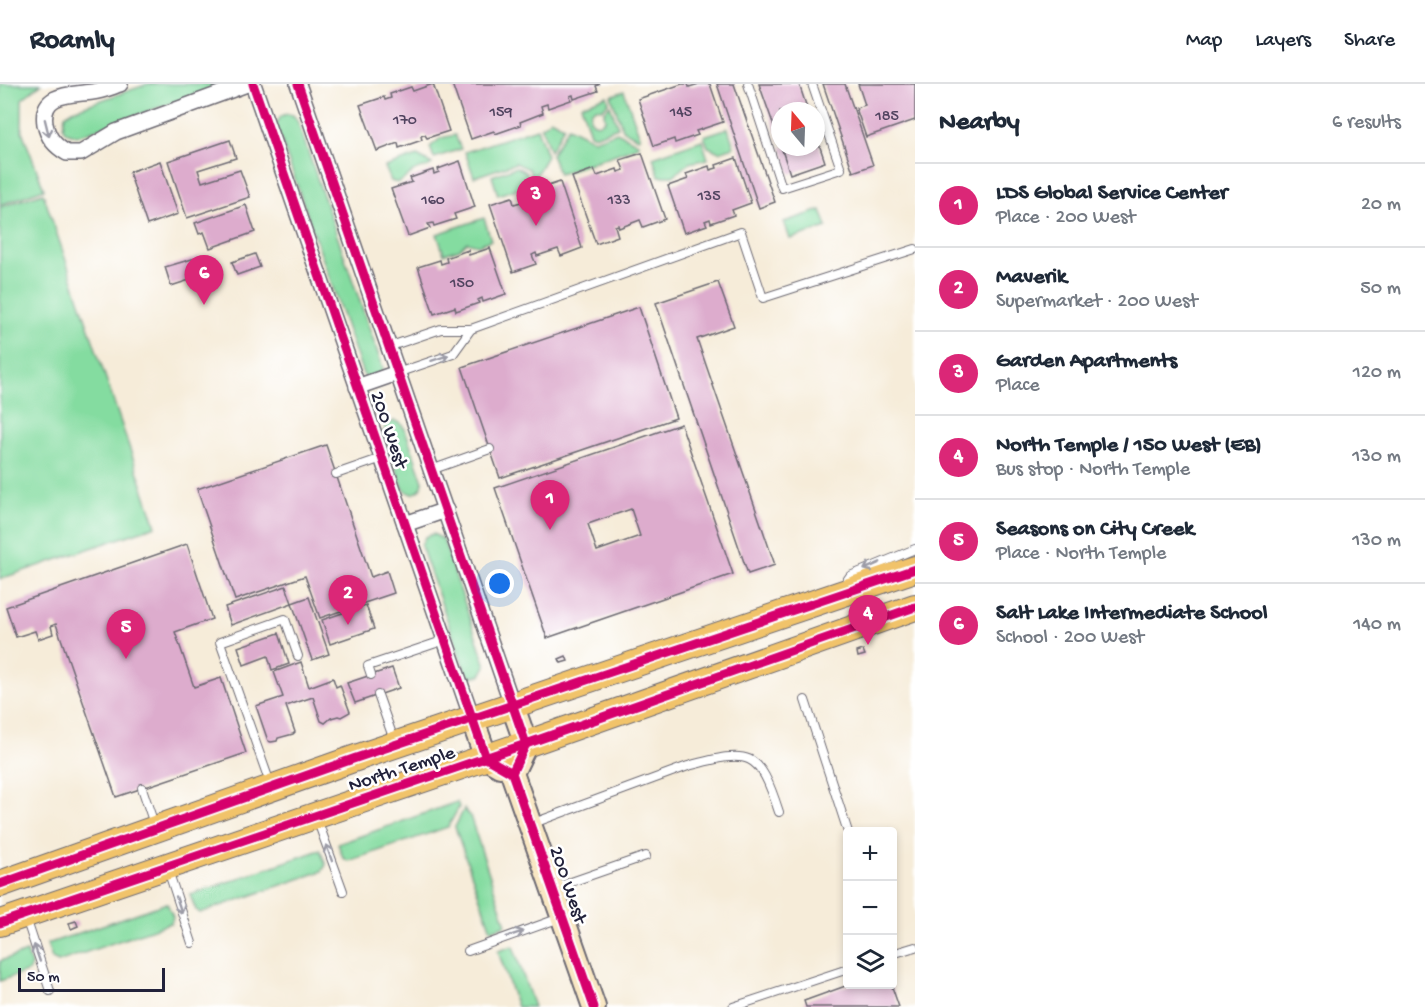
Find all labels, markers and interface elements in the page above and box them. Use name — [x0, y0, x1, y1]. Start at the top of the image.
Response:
text: Roamly — [30, 25, 115, 58]
text: Map — [1186, 29, 1222, 54]
text: Layers — [1255, 29, 1311, 54]
text: Share — [1344, 29, 1395, 54]
north arrow — [771, 102, 825, 156]
house number: 159 — [489, 104, 512, 123]
house number: 145 — [669, 104, 692, 123]
house number: 185 — [874, 108, 899, 127]
text: Nearby — [939, 108, 1020, 139]
house number: 170 — [392, 112, 417, 131]
text: 6 results — [1332, 112, 1401, 135]
one-way arrow — [42, 118, 54, 137]
pin: 3 — [516, 176, 556, 226]
text: LDS Global Service Center — [996, 181, 1228, 207]
house number: 135 — [696, 188, 721, 207]
house number: 160 — [420, 192, 445, 211]
house number: 133 — [606, 192, 631, 211]
text: 1 — [954, 194, 963, 217]
text: 20 m — [1361, 194, 1401, 217]
text: Place · 200 West — [996, 207, 1136, 230]
pin: 6 — [184, 256, 224, 305]
text: Maverik — [996, 265, 1067, 291]
house number: 150 — [449, 275, 474, 294]
text: 2 — [954, 278, 963, 301]
text: 50 m — [1360, 278, 1401, 301]
text: Supermarket · 200 West — [996, 291, 1198, 314]
text: Garden Apartments — [996, 349, 1177, 375]
one-way arrow — [430, 352, 448, 363]
text: 3 — [953, 362, 964, 385]
text: 120 m — [1353, 362, 1401, 385]
text: Place — [996, 375, 1040, 398]
street label: 200 West — [364, 389, 412, 473]
text: North Temple / 150 West (EB) — [996, 433, 1262, 459]
text: 4 — [954, 446, 963, 469]
text: 130 m — [1352, 446, 1401, 469]
text: Bus stop · North Temple — [996, 459, 1190, 482]
pin: 1 — [530, 480, 570, 530]
text: Seasons on City Creek — [996, 517, 1194, 543]
text: 5 — [953, 530, 964, 553]
text: 130 m — [1352, 530, 1401, 553]
text: Place · North Temple — [996, 543, 1166, 566]
one-way arrow — [863, 561, 881, 573]
your location — [485, 569, 514, 598]
pin: 2 — [328, 576, 368, 625]
pin: 4 — [848, 596, 888, 645]
text: Salt Lake Intermediate School — [996, 601, 1268, 627]
pin: 5 — [106, 610, 146, 659]
text: 6 — [953, 614, 964, 637]
text: 140 m — [1353, 614, 1401, 637]
text: School · 200 West — [996, 627, 1144, 650]
street label: North Temple — [346, 742, 459, 798]
map controls — [843, 827, 897, 989]
button: + — [843, 827, 897, 881]
one-way arrow — [323, 844, 334, 863]
street label: 200 West — [543, 844, 591, 928]
button: − — [843, 881, 897, 935]
one-way arrow — [174, 895, 185, 913]
one-way arrow — [505, 927, 524, 938]
button: layers — [843, 935, 897, 989]
one-way arrow — [31, 944, 42, 963]
scale bar — [18, 965, 165, 992]
text: 50 m — [27, 969, 60, 988]

